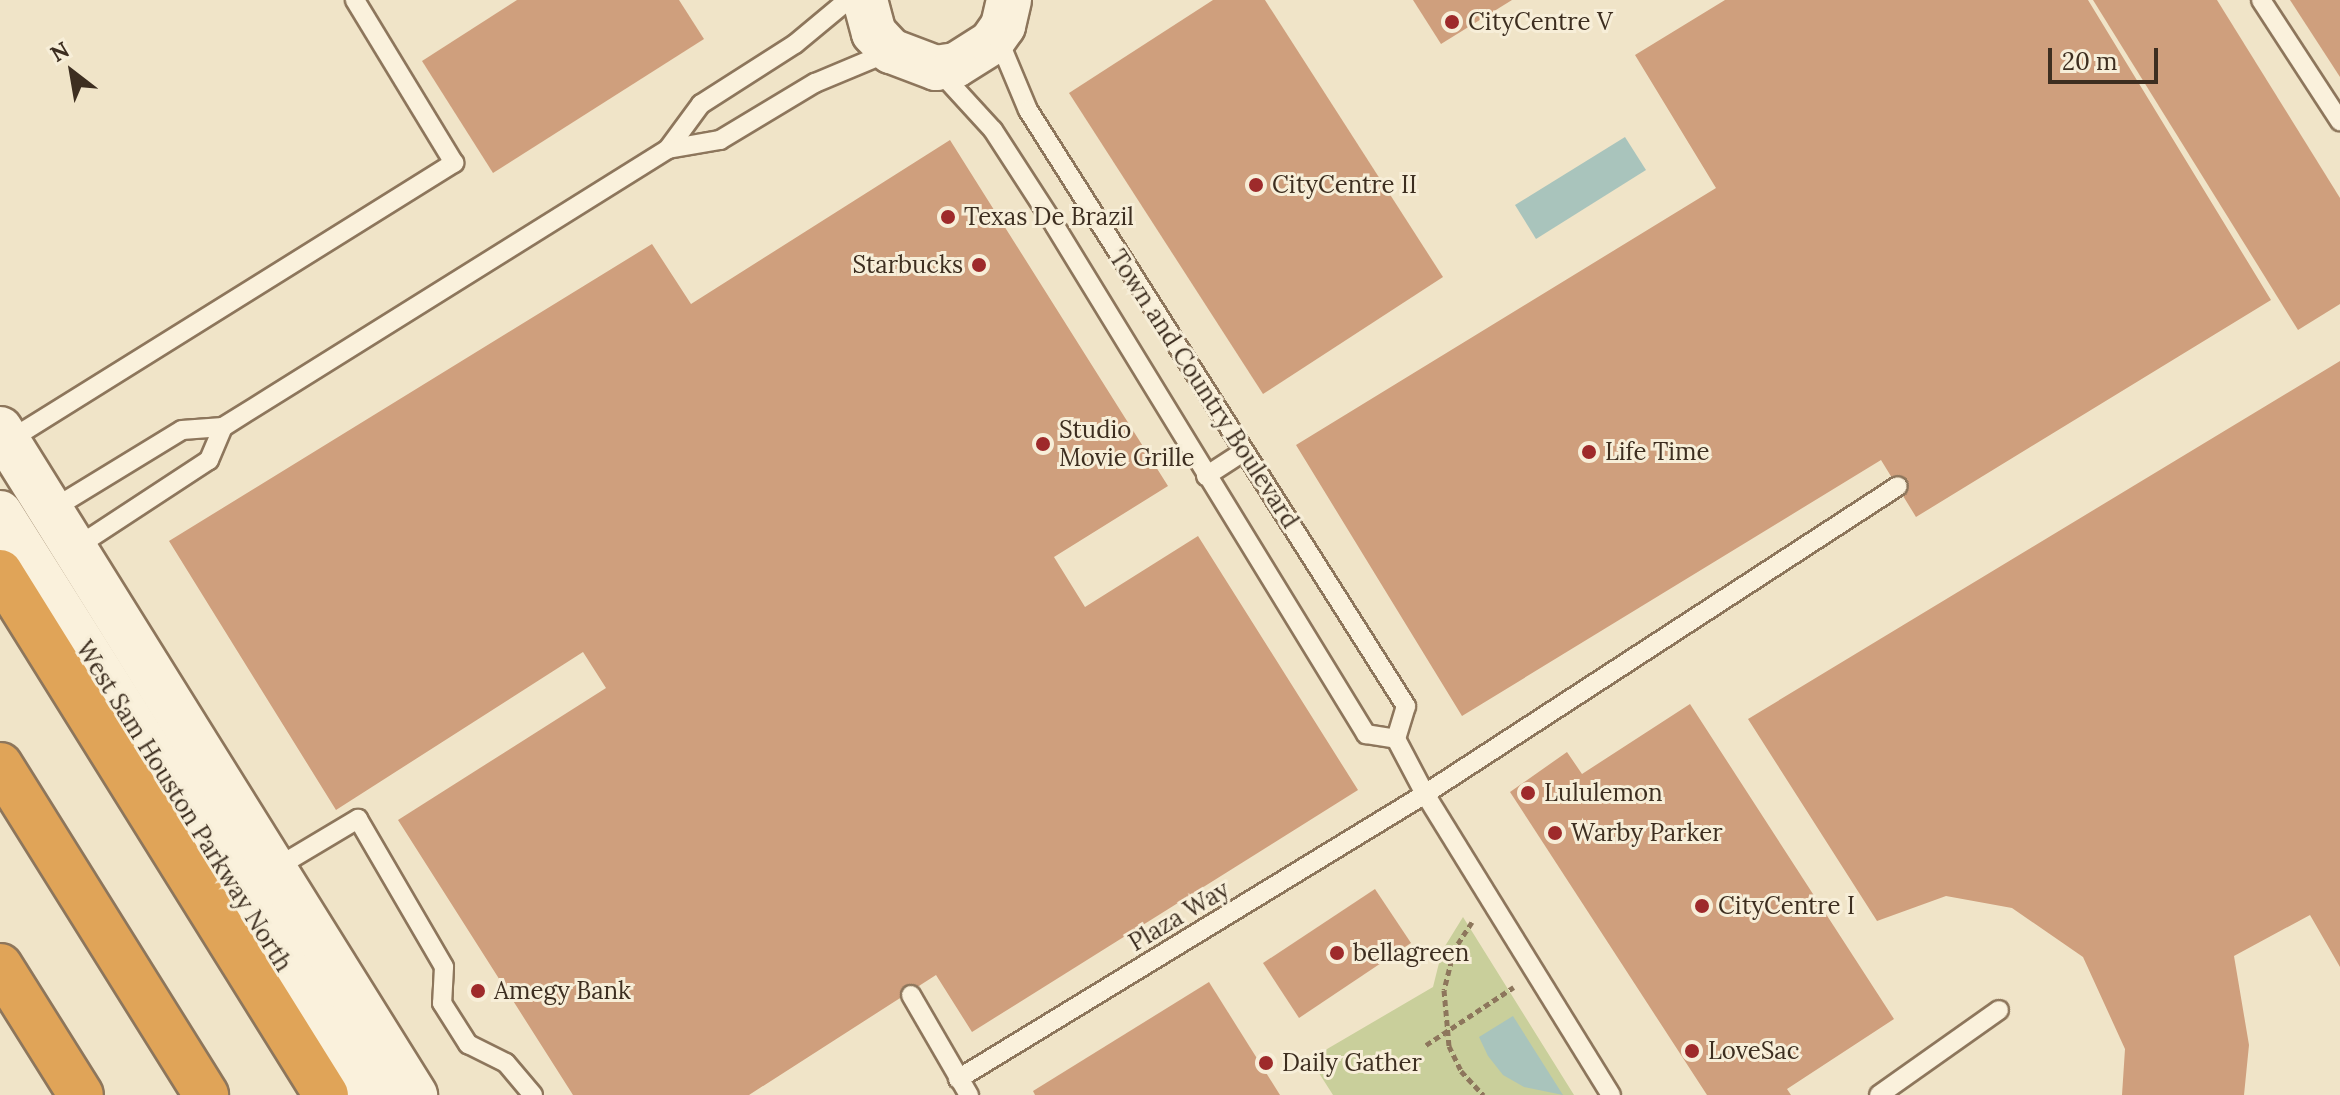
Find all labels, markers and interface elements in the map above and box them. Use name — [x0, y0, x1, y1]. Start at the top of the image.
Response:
place label: CityCentre V — [1468, 8, 1613, 36]
marker: CityCentre V — [1443, 13, 1461, 31]
north arrow — [32, 32, 112, 112]
scale bar — [2052, 32, 2162, 82]
text: N — [45, 35, 74, 68]
text: 20 m — [2062, 46, 2118, 77]
place label: CityCentre II — [1272, 171, 1417, 199]
marker: CityCentre II — [1247, 176, 1265, 194]
place label: Texas De Brazil — [964, 203, 1134, 231]
marker: Texas De Brazil — [939, 208, 957, 226]
street label: Town and Country Boulevard — [1103, 245, 1305, 533]
place label: Starbucks — [852, 251, 963, 279]
marker: Starbucks — [970, 256, 988, 274]
place label: Studio Movie Grille — [1059, 416, 1194, 472]
marker: Studio Movie Grille — [1034, 435, 1052, 453]
place label: Life Time — [1605, 438, 1709, 466]
marker: Life Time — [1580, 443, 1598, 461]
street label: West Sam Houston Parkway North — [70, 635, 298, 977]
place label: Lululemon — [1544, 779, 1663, 807]
marker: Lululemon — [1519, 784, 1537, 802]
place label: Warby Parker — [1571, 819, 1723, 847]
marker: Warby Parker — [1546, 824, 1564, 842]
street label: Plaza Way — [1124, 875, 1234, 957]
place label: CityCentre I — [1718, 892, 1855, 920]
marker: CityCentre I — [1693, 897, 1711, 915]
place label: bellagreen — [1353, 939, 1469, 967]
marker: bellagreen — [1328, 944, 1346, 962]
place label: Amegy Bank — [494, 977, 631, 1005]
marker: Amegy Bank — [469, 982, 487, 1000]
place label: LoveSac — [1708, 1037, 1799, 1065]
marker: LoveSac — [1683, 1042, 1701, 1060]
place label: Daily Gather — [1282, 1049, 1422, 1077]
marker: Daily Gather — [1257, 1054, 1275, 1072]

